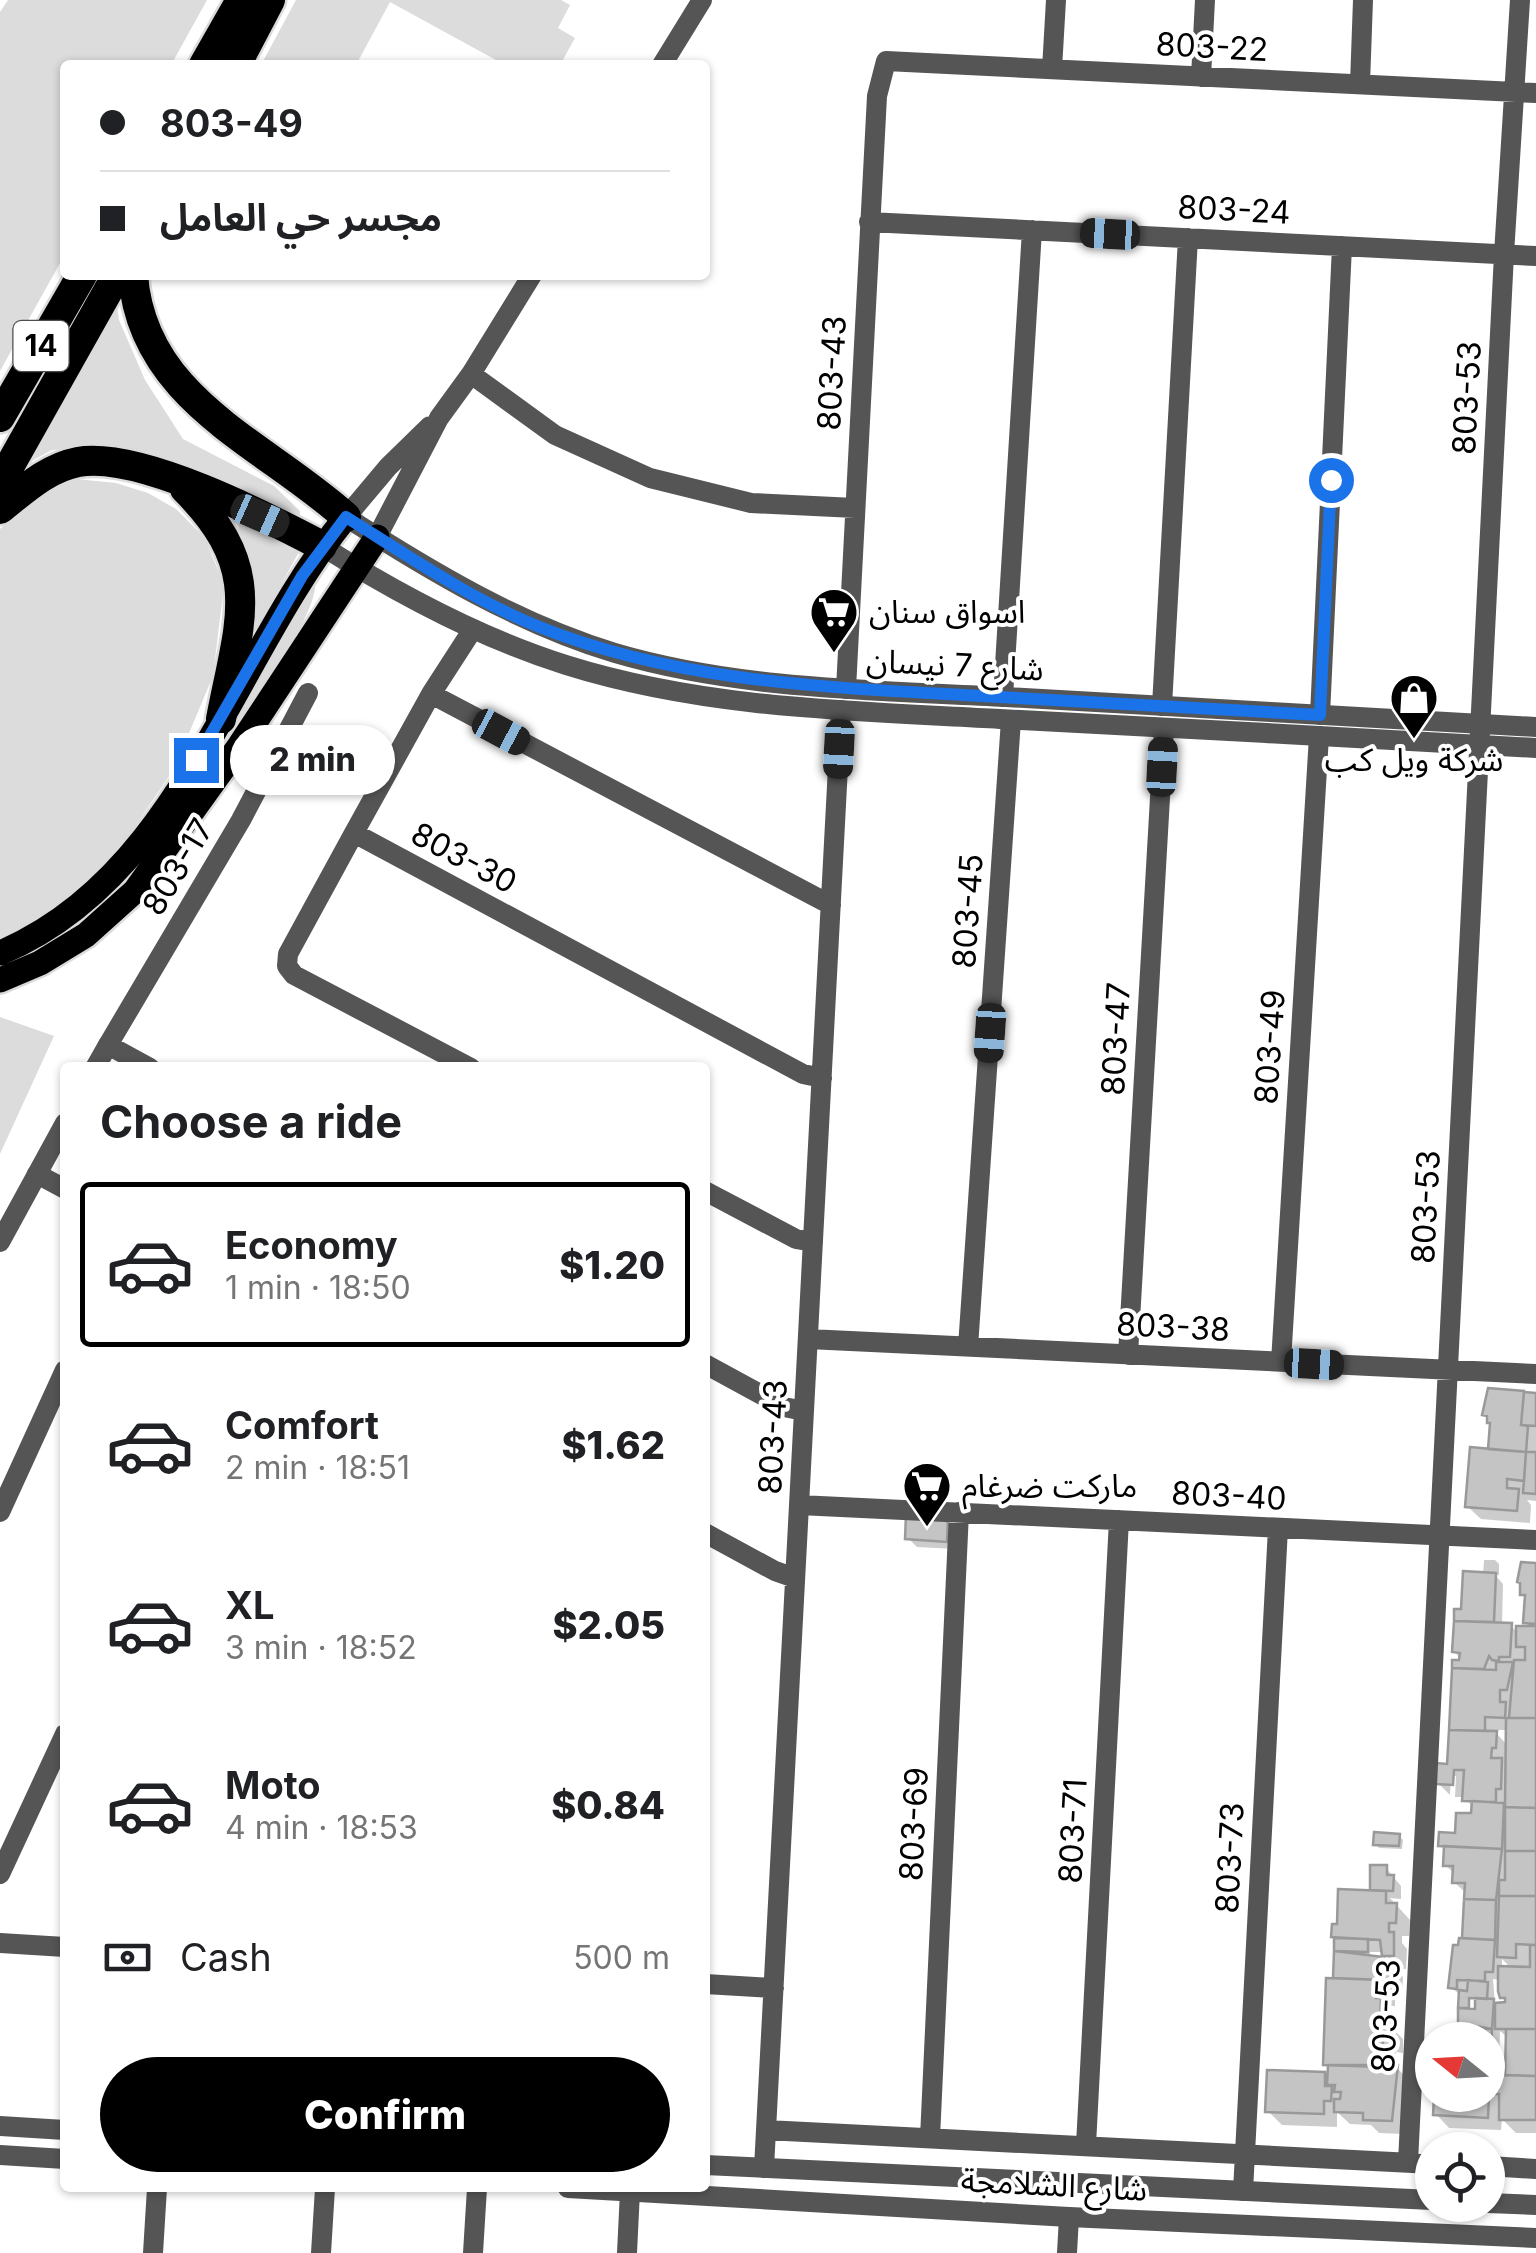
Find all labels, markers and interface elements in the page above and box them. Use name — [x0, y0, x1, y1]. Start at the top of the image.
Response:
street label: 803-22 — [1155, 24, 1269, 69]
text: 803-49 — [160, 100, 303, 146]
street label: 803-24 — [1177, 187, 1292, 232]
text: مجسر حي العامل — [160, 194, 442, 240]
car — [1079, 217, 1141, 251]
street label: 803-43 — [809, 315, 854, 431]
road number: 14 — [13, 321, 68, 371]
street label: 803-53 — [1444, 340, 1489, 456]
route start — [1309, 458, 1354, 503]
car — [226, 490, 294, 542]
supermarket icon: اسواق سنان — [808, 586, 860, 654]
place label: اسواق سنان — [869, 592, 1026, 631]
street label: شارع 7 نيسان — [865, 640, 1045, 694]
shop icon: شركة ويل كب — [1388, 672, 1440, 740]
car — [467, 705, 535, 759]
car — [822, 718, 856, 780]
callout: 2 min — [231, 725, 396, 795]
car — [1145, 736, 1179, 798]
route end — [174, 738, 219, 783]
text: 2 min — [269, 740, 356, 779]
place label: شركة ويل كب — [1325, 740, 1503, 779]
street label: 803-17 — [134, 811, 221, 922]
street label: 803-30 — [405, 814, 524, 902]
street label: 803-45 — [944, 852, 991, 969]
street label: 803-47 — [1093, 981, 1138, 1097]
street label: 803-49 — [1246, 988, 1293, 1106]
car — [973, 1002, 1007, 1064]
text: Choose a ride — [100, 1094, 402, 1149]
street label: 803-53 — [1403, 1149, 1448, 1265]
icon: car — [105, 1220, 195, 1310]
text: Economy — [225, 1222, 398, 1268]
text: $1.20 — [559, 1242, 665, 1288]
text: 1 min · 18:50 — [225, 1268, 411, 1307]
street label: 803-38 — [1115, 1304, 1231, 1349]
car — [1283, 1347, 1345, 1381]
street label: 803-43 — [750, 1379, 795, 1495]
icon: car — [105, 1400, 195, 1490]
text: Comfort — [225, 1402, 379, 1448]
text: $1.62 — [562, 1422, 665, 1468]
text: 2 min · 18:51 — [225, 1448, 410, 1487]
supermarket icon: ماركت ضرغام — [901, 1460, 953, 1528]
place label: ماركت ضرغام — [962, 1466, 1137, 1510]
street label: 803-40 — [1170, 1473, 1288, 1518]
icon: car — [105, 1580, 195, 1670]
text: XL — [225, 1582, 275, 1628]
text: $2.05 — [552, 1602, 665, 1648]
text: 3 min · 18:52 — [225, 1628, 417, 1667]
icon: car — [105, 1760, 195, 1850]
text: Moto — [225, 1762, 321, 1808]
street label: 803-69 — [891, 1766, 936, 1882]
street label: 803-71 — [1050, 1778, 1095, 1884]
text: $0.84 — [551, 1782, 665, 1828]
street label: 803-73 — [1207, 1801, 1252, 1914]
text: 4 min · 18:53 — [225, 1808, 418, 1847]
icon: cash — [100, 1930, 155, 1985]
text: Cash — [180, 1934, 272, 1980]
text: 500 m — [573, 1938, 670, 1977]
street label: 803-53 — [1363, 1958, 1408, 2074]
north arrow — [1415, 2022, 1505, 2112]
map controls — [1415, 2022, 1505, 2222]
button: Confirm — [100, 2057, 670, 2172]
button: locate — [1415, 2132, 1505, 2222]
street label: شارع الشلامجة — [960, 2160, 1148, 2214]

